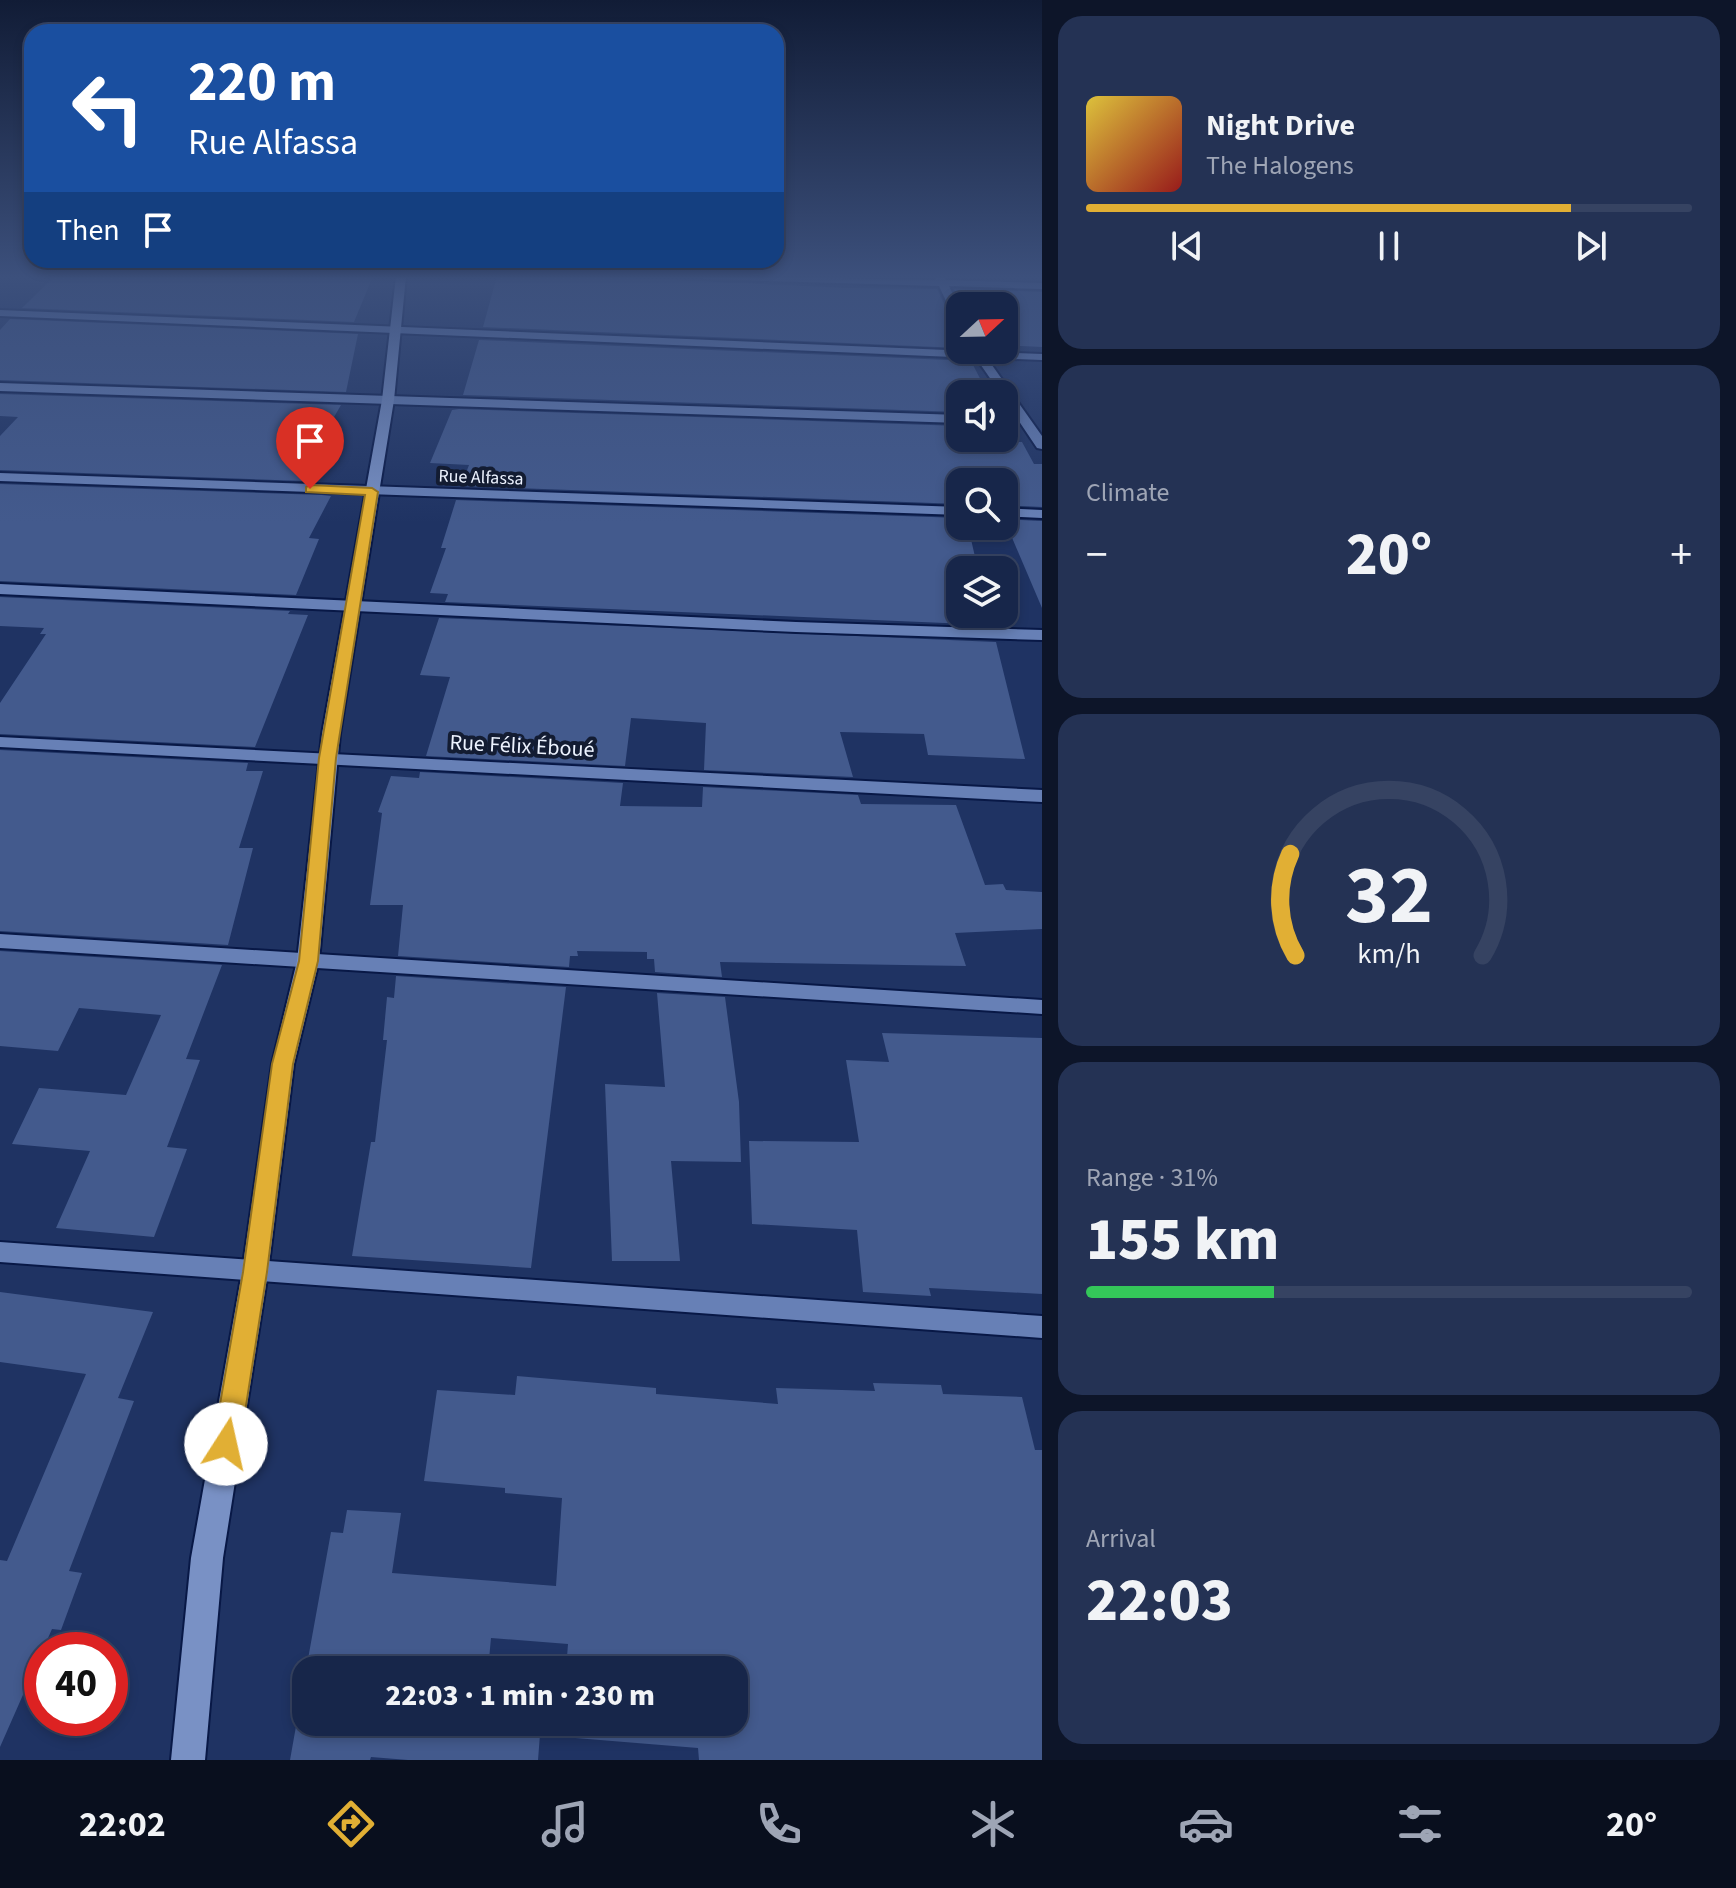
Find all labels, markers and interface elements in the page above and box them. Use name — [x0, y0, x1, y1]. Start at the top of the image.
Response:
text: 220 m — [188, 43, 336, 122]
icon: left — [56, 56, 160, 160]
text: Night Drive — [1206, 104, 1355, 147]
text: Rue Alfassa — [188, 117, 358, 168]
text: The Halogens — [1206, 147, 1354, 184]
icon: arrive — [136, 208, 180, 252]
text: Then — [56, 209, 120, 252]
icon: previous — [1165, 224, 1209, 268]
icon: pause — [1367, 224, 1411, 268]
icon: next — [1569, 224, 1613, 268]
north arrow — [946, 292, 1018, 364]
map controls — [946, 292, 1018, 628]
button: sound — [946, 380, 1018, 452]
pin — [276, 407, 344, 489]
icon: arrive — [288, 419, 332, 463]
street label: Rue Alfassa — [438, 464, 524, 491]
button: search — [946, 468, 1018, 540]
text: Climate — [1086, 474, 1170, 511]
text: 20° — [1346, 513, 1432, 598]
text: − — [1086, 524, 1108, 587]
text: + — [1670, 524, 1692, 587]
button: layers — [946, 556, 1018, 628]
street label: Rue Félix Éboué — [449, 726, 595, 766]
text: 32 — [1345, 837, 1433, 955]
text: km/h — [1357, 934, 1421, 974]
text: Range · 31% — [1086, 1159, 1218, 1196]
text: 155 km — [1086, 1198, 1279, 1283]
position arrow — [184, 1402, 268, 1486]
text: Arrival — [1086, 1520, 1156, 1557]
text: 22:03 — [1086, 1559, 1233, 1644]
speed limit sign: 40 — [24, 1632, 128, 1736]
text: 22:03 · 1 min · 230 m — [385, 1674, 655, 1717]
icon: directions — [323, 1796, 379, 1852]
icon: music — [537, 1796, 593, 1852]
icon: phone — [751, 1796, 807, 1852]
icon: climate — [965, 1796, 1021, 1852]
icon: car — [1178, 1796, 1234, 1852]
icon: filters — [1392, 1796, 1448, 1852]
text: 22:02 — [79, 1799, 166, 1850]
text: 20° — [1606, 1799, 1657, 1850]

